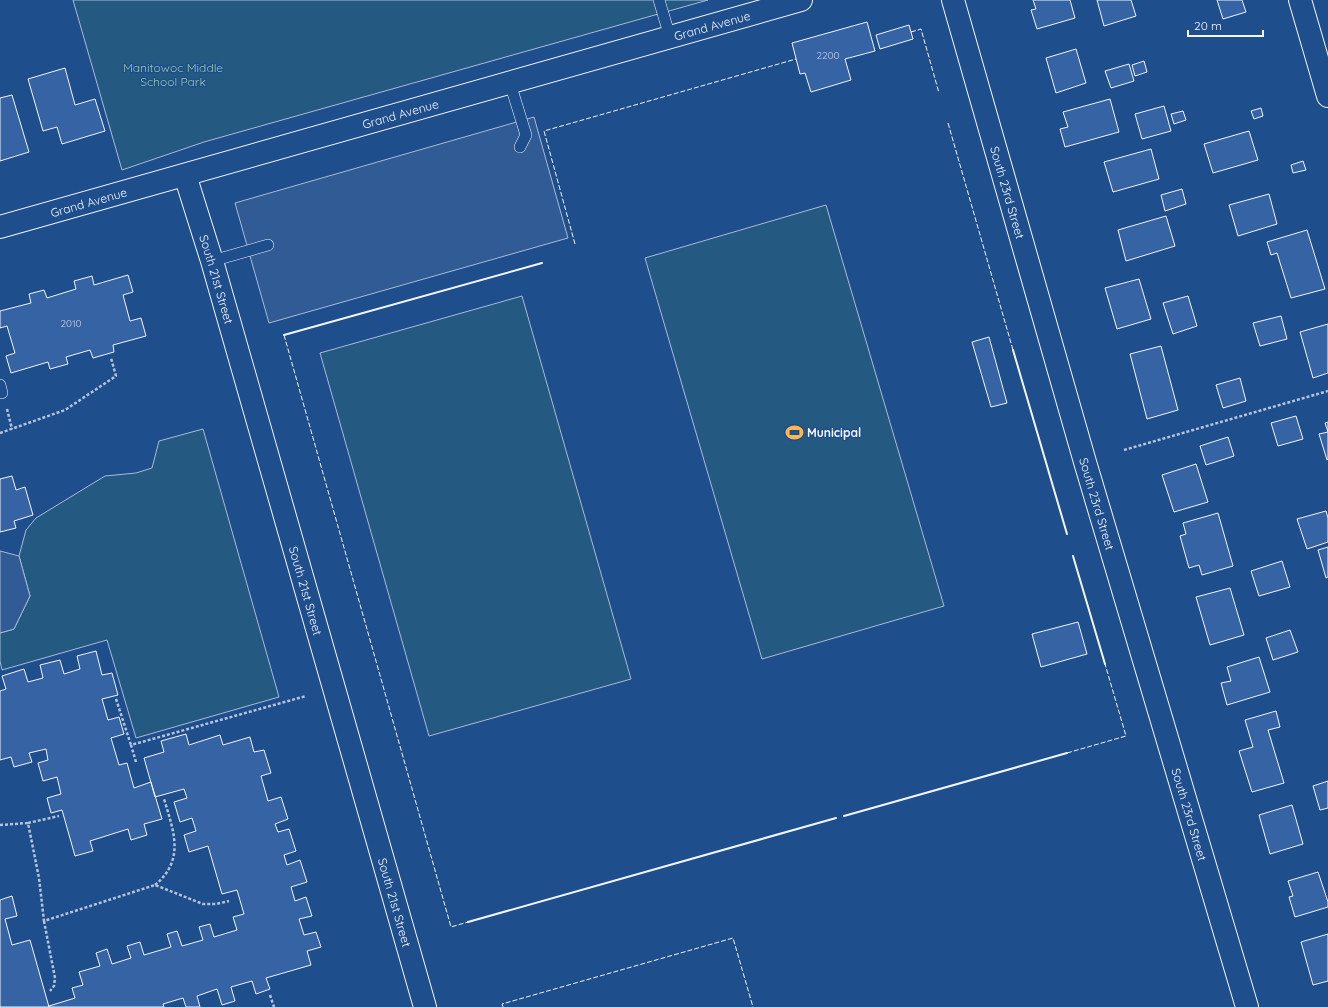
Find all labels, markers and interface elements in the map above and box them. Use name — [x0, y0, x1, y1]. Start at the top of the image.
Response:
street label: Grand Avenue — [672, 7, 752, 43]
scale bar — [1188, 12, 1263, 38]
text: 20 m — [1194, 18, 1222, 33]
house number: 2200 — [817, 49, 840, 62]
park label: Manitowoc Middle School Park — [123, 60, 223, 89]
street label: Grand Avenue — [360, 96, 440, 132]
street label: South 23rd Street — [988, 144, 1028, 240]
street label: Grand Avenue — [49, 184, 129, 220]
street label: South 21st Street — [197, 233, 237, 325]
house number: 2010 — [60, 317, 82, 330]
sports icon: Municipal — [784, 422, 804, 442]
place label: Municipal — [807, 425, 861, 440]
street label: South 23rd Street — [1077, 456, 1118, 552]
street label: South 21st Street — [286, 544, 326, 637]
street label: South 23rd Street — [1169, 766, 1211, 862]
street label: South 21st Street — [375, 856, 415, 949]

